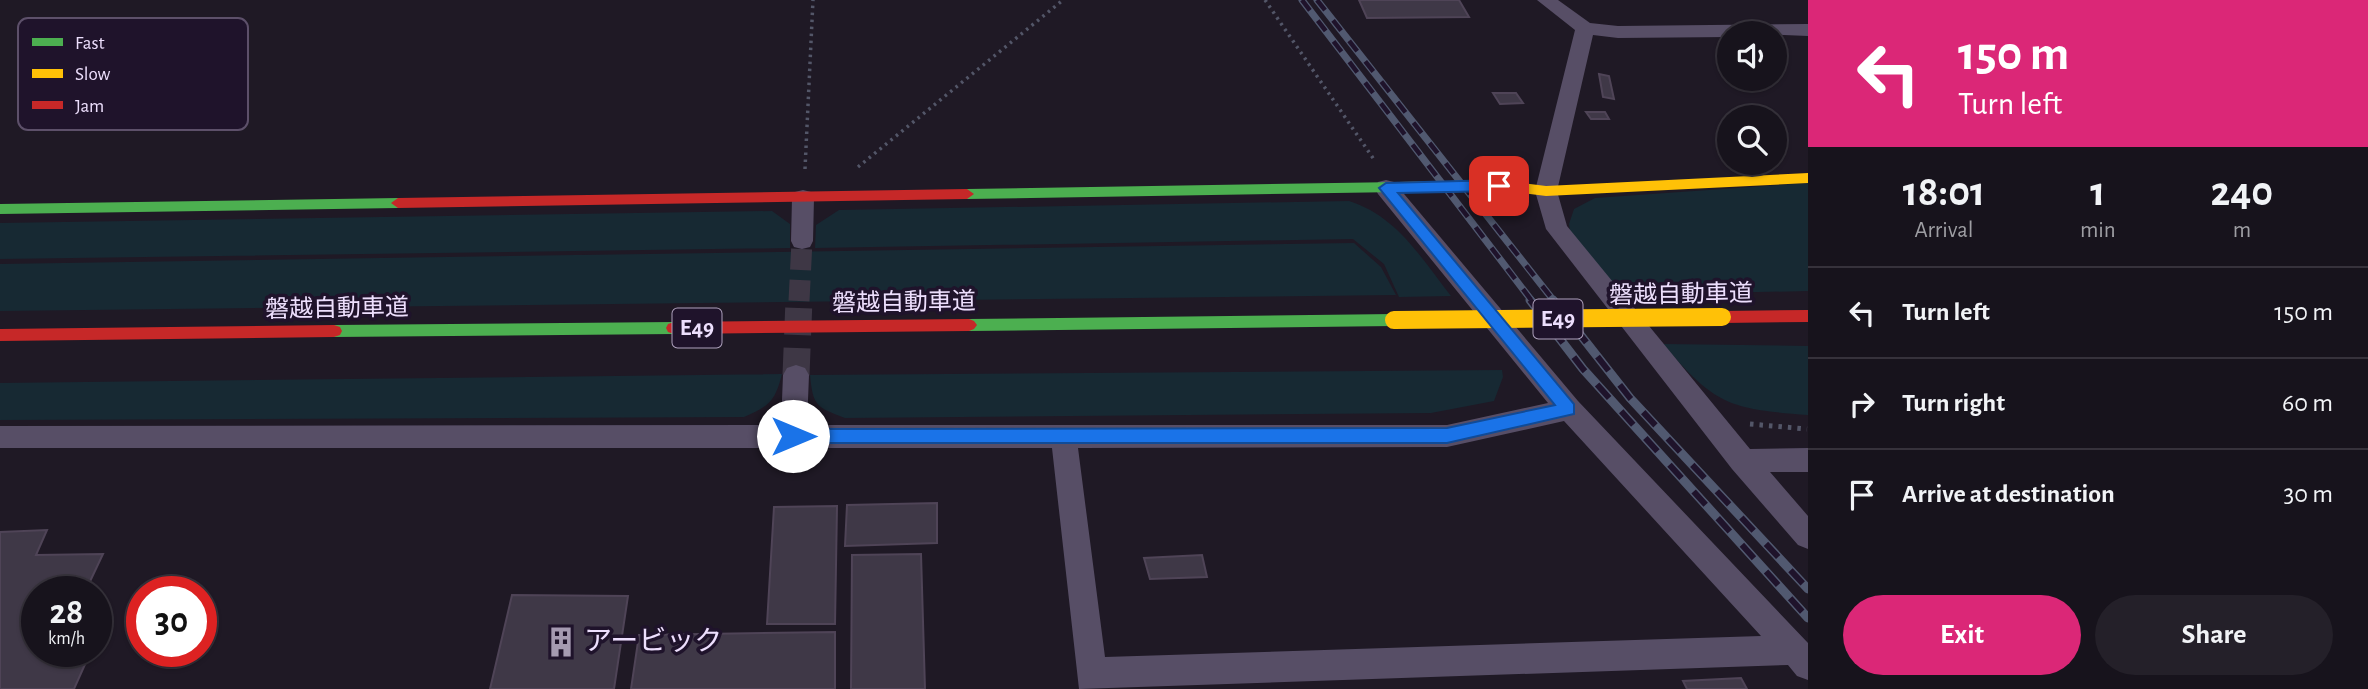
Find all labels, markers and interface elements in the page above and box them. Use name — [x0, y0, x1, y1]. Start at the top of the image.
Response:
legend — [18, 18, 248, 130]
map controls — [1717, 21, 1787, 175]
button: sound — [1717, 21, 1787, 91]
icon: left — [1843, 28, 1934, 119]
text: 150 m — [1958, 30, 2069, 79]
text: Fast — [75, 34, 105, 53]
text: Slow — [75, 65, 111, 84]
text: Turn left — [1958, 88, 2062, 120]
text: Jam — [75, 97, 104, 116]
button: search — [1717, 105, 1787, 175]
pin — [1469, 156, 1529, 216]
icon: arrive — [1480, 167, 1518, 205]
text: 18:01 — [1903, 171, 1985, 213]
text: 1 — [2090, 171, 2105, 213]
text: 240 — [2210, 171, 2273, 213]
text: Arrival — [1914, 219, 1974, 242]
text: min — [2080, 219, 2116, 242]
text: m — [2233, 219, 2251, 242]
street label: 磐越自動車道 — [1609, 280, 1753, 308]
street label: 磐越自動車道 — [832, 288, 976, 316]
street label: 磐越自動車道 — [265, 294, 409, 322]
icon: left — [1843, 294, 1881, 332]
text: Turn left — [1902, 299, 1990, 325]
text: 150 m — [2274, 299, 2333, 325]
road number: E49 — [1534, 300, 1582, 338]
road number: E49 — [672, 308, 722, 348]
icon: right — [1843, 385, 1881, 423]
text: Turn right — [1902, 390, 2005, 416]
text: 60 m — [2282, 390, 2333, 416]
position arrow — [756, 399, 830, 473]
icon: arrive — [1843, 476, 1881, 514]
text: Arrive at destination — [1902, 481, 2115, 507]
text: 30 m — [2283, 481, 2333, 507]
speed limit sign: 30 — [126, 576, 217, 667]
text: 28 — [50, 595, 83, 630]
button: Exit — [1843, 595, 2081, 675]
button: Share — [2095, 595, 2333, 675]
building icon: アービック — [544, 625, 578, 659]
place label: アービック — [584, 626, 722, 656]
text: km/h — [48, 630, 85, 648]

